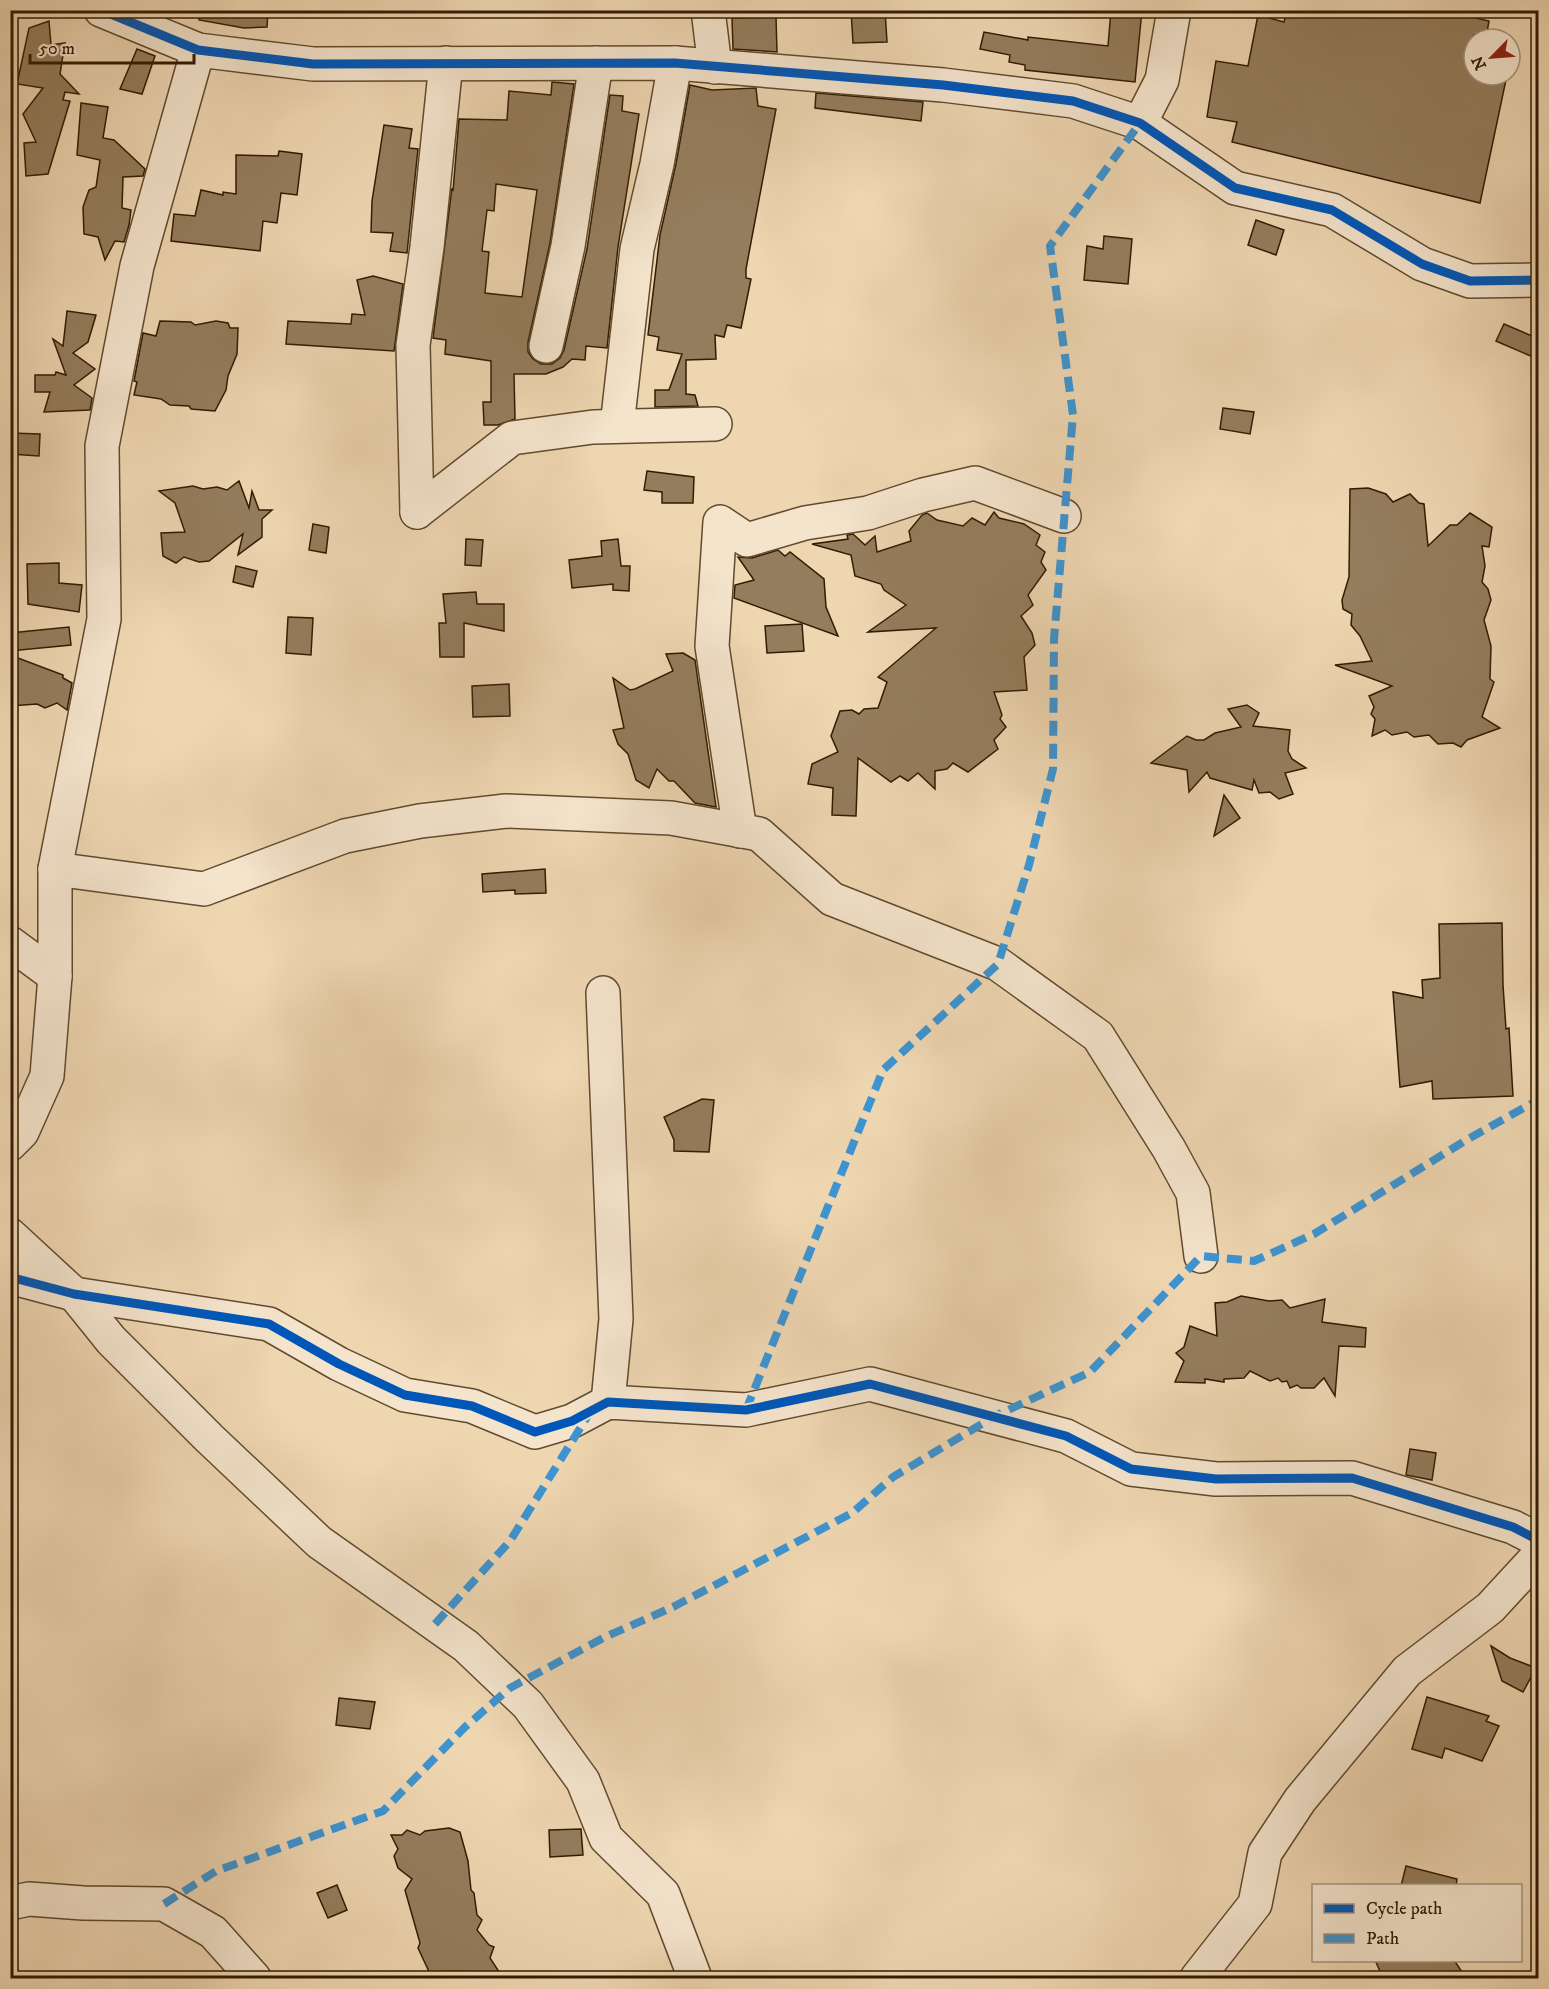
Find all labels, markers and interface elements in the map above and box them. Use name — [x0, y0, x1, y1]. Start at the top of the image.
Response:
scale bar — [30, 27, 194, 65]
north arrow — [1462, 27, 1522, 87]
text: 50 m — [39, 38, 75, 60]
text: N — [1467, 53, 1491, 73]
legend — [1312, 1884, 1522, 1962]
text: Cycle path — [1366, 1898, 1443, 1920]
text: Path — [1366, 1928, 1400, 1950]

